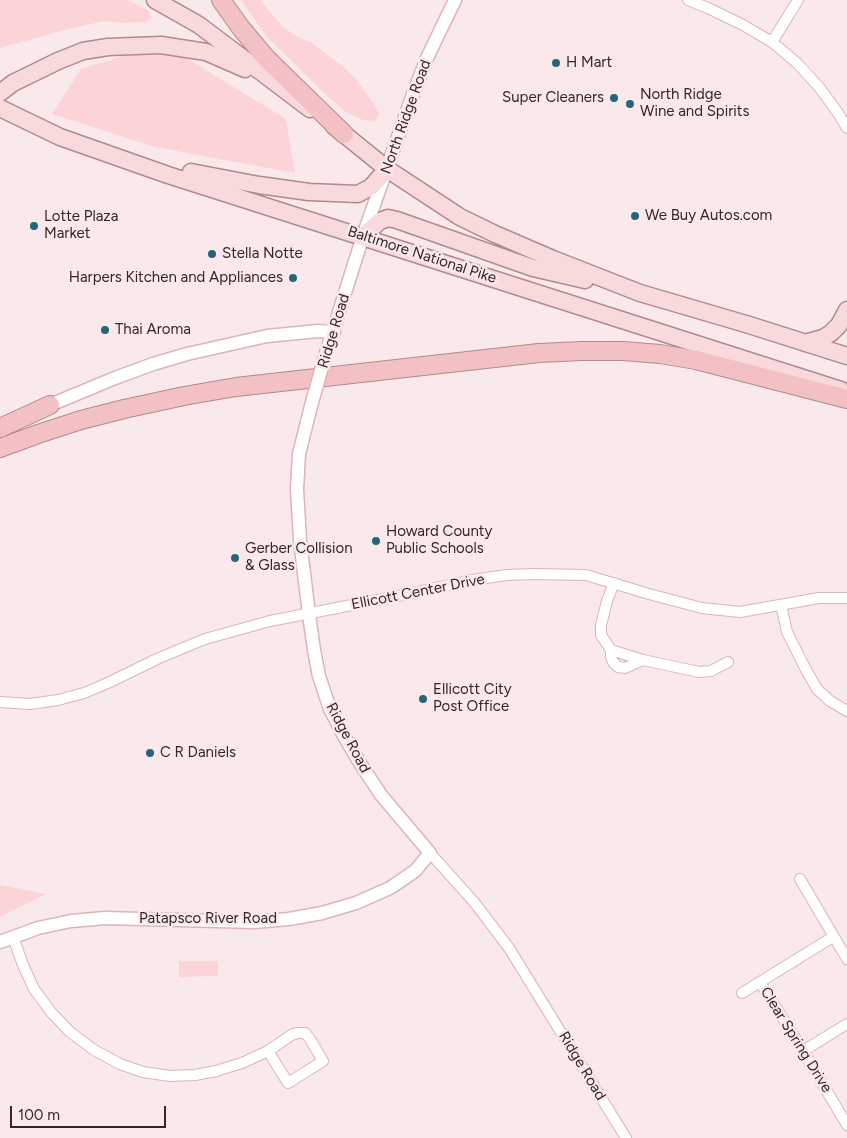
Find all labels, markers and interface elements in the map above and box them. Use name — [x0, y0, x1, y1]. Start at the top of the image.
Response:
place label: H Mart — [566, 54, 612, 72]
marker: H Mart — [550, 57, 562, 69]
street label: North Ridge Road — [377, 58, 435, 176]
place label: North Ridge Wine and Spirits — [640, 86, 749, 121]
place label: Super Cleaners — [502, 89, 604, 107]
marker: Super Cleaners — [608, 92, 620, 104]
marker: North Ridge Wine and Spirits — [624, 98, 636, 110]
place label: We Buy Autos.com — [645, 207, 772, 225]
place label: Lotte Plaza Market — [44, 208, 118, 243]
marker: We Buy Autos.com — [629, 210, 641, 222]
marker: Lotte Plaza Market — [28, 220, 40, 232]
street label: Baltimore National Pike — [345, 222, 499, 288]
place label: Stella Notte — [222, 245, 303, 263]
marker: Stella Notte — [206, 248, 218, 260]
place label: Harpers Kitchen and Appliances — [69, 269, 283, 287]
marker: Harpers Kitchen and Appliances — [287, 272, 299, 284]
street label: Ridge Road — [314, 292, 354, 370]
place label: Thai Aroma — [115, 321, 191, 339]
marker: Thai Aroma — [99, 324, 111, 336]
place label: Howard County Public Schools — [386, 523, 492, 558]
marker: Howard County Public Schools — [370, 535, 382, 547]
place label: Gerber Collision & Glass — [245, 540, 353, 575]
marker: Gerber Collision & Glass — [229, 552, 241, 564]
street label: Ellicott Center Drive — [350, 570, 486, 614]
place label: Ellicott City Post Office — [433, 681, 512, 716]
marker: Ellicott City Post Office — [417, 693, 429, 705]
street label: Ridge Road — [322, 700, 374, 776]
place label: C R Daniels — [160, 744, 236, 762]
marker: C R Daniels — [144, 747, 156, 759]
street label: Patapsco River Road — [139, 910, 277, 928]
street label: Clear Spring Drive — [756, 984, 836, 1096]
street label: Ridge Road — [554, 1028, 610, 1104]
scale bar — [12, 1096, 169, 1128]
text: 100 m — [18, 1106, 60, 1124]

